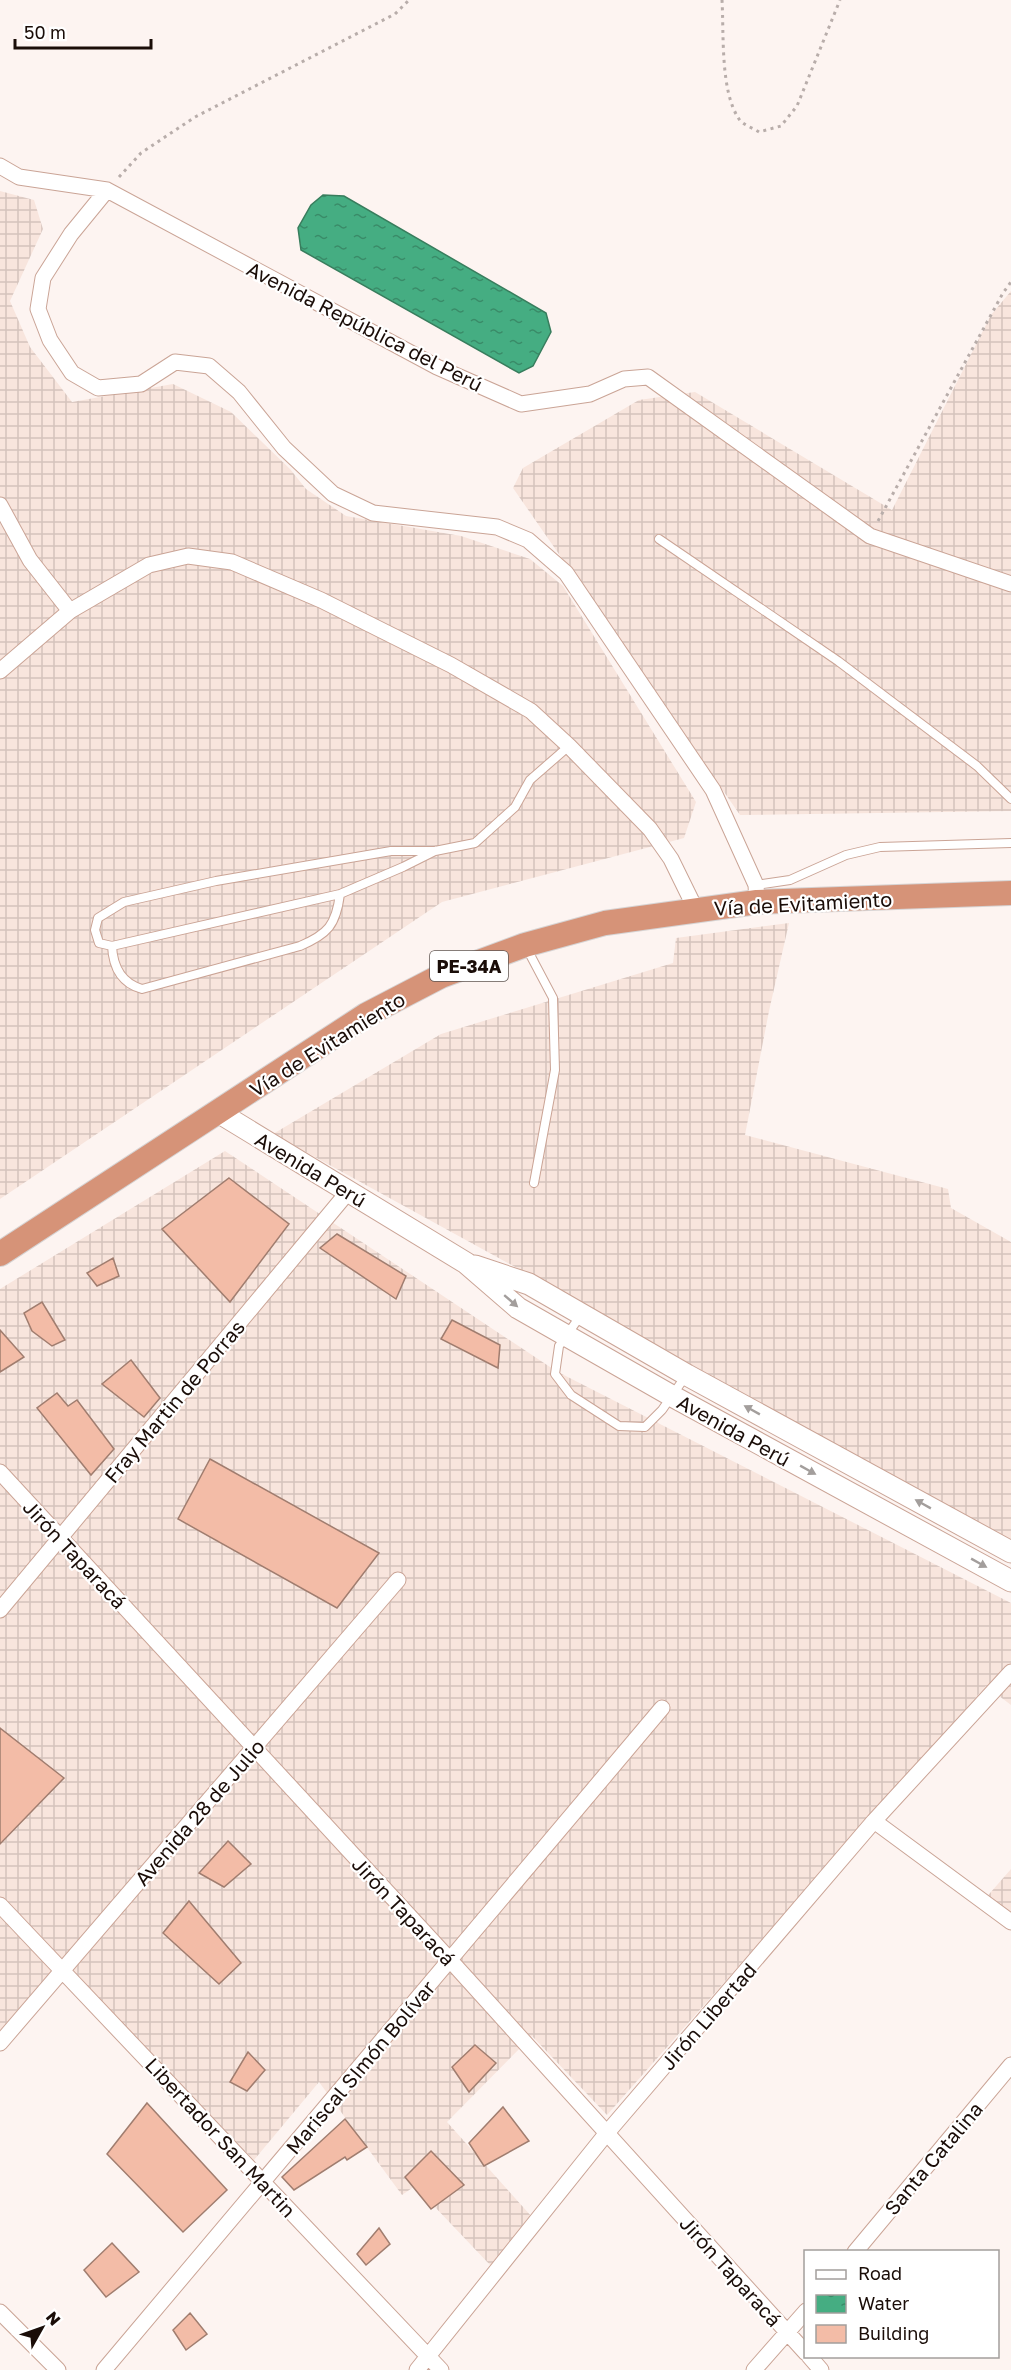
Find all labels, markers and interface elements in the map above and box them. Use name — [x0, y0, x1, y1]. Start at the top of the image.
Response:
scale bar — [15, 12, 152, 50]
text: 50 m — [24, 21, 66, 43]
street label: Avenida República del Perú — [243, 256, 487, 396]
street label: Vía de Evitamiento — [713, 886, 893, 920]
road number: PE-34A — [430, 951, 508, 981]
street label: Vía de Evitamiento — [245, 987, 409, 1101]
street label: Avenida Perú — [251, 1126, 371, 1212]
one-way arrow — [503, 1294, 518, 1307]
street label: Fray Martin de Porras — [99, 1315, 249, 1487]
street label: Avenida Perú — [673, 1389, 795, 1471]
one-way arrow — [743, 1405, 760, 1415]
one-way arrow — [800, 1465, 817, 1475]
street label: Jirón Taparacá — [18, 1495, 132, 1613]
one-way arrow — [914, 1499, 931, 1509]
one-way arrow — [971, 1558, 987, 1569]
street label: Avenida 28 de Julio — [129, 1734, 269, 1890]
street label: Jirón Taparacá — [347, 1852, 461, 1970]
street label: Jirón Libertad — [655, 1958, 761, 2074]
street label: Mariscal SImón Bolívar — [280, 1975, 440, 2159]
street label: Libertador San Martin — [141, 2052, 301, 2222]
street label: Santa Catalina — [879, 2097, 987, 2219]
street label: Jirón Taparacá — [675, 2211, 787, 2331]
legend — [804, 2250, 999, 2358]
text: Road — [858, 2262, 902, 2284]
text: Water — [858, 2292, 909, 2314]
north arrow — [12, 2298, 72, 2358]
text: N — [42, 2307, 65, 2329]
text: Building — [858, 2322, 929, 2344]

